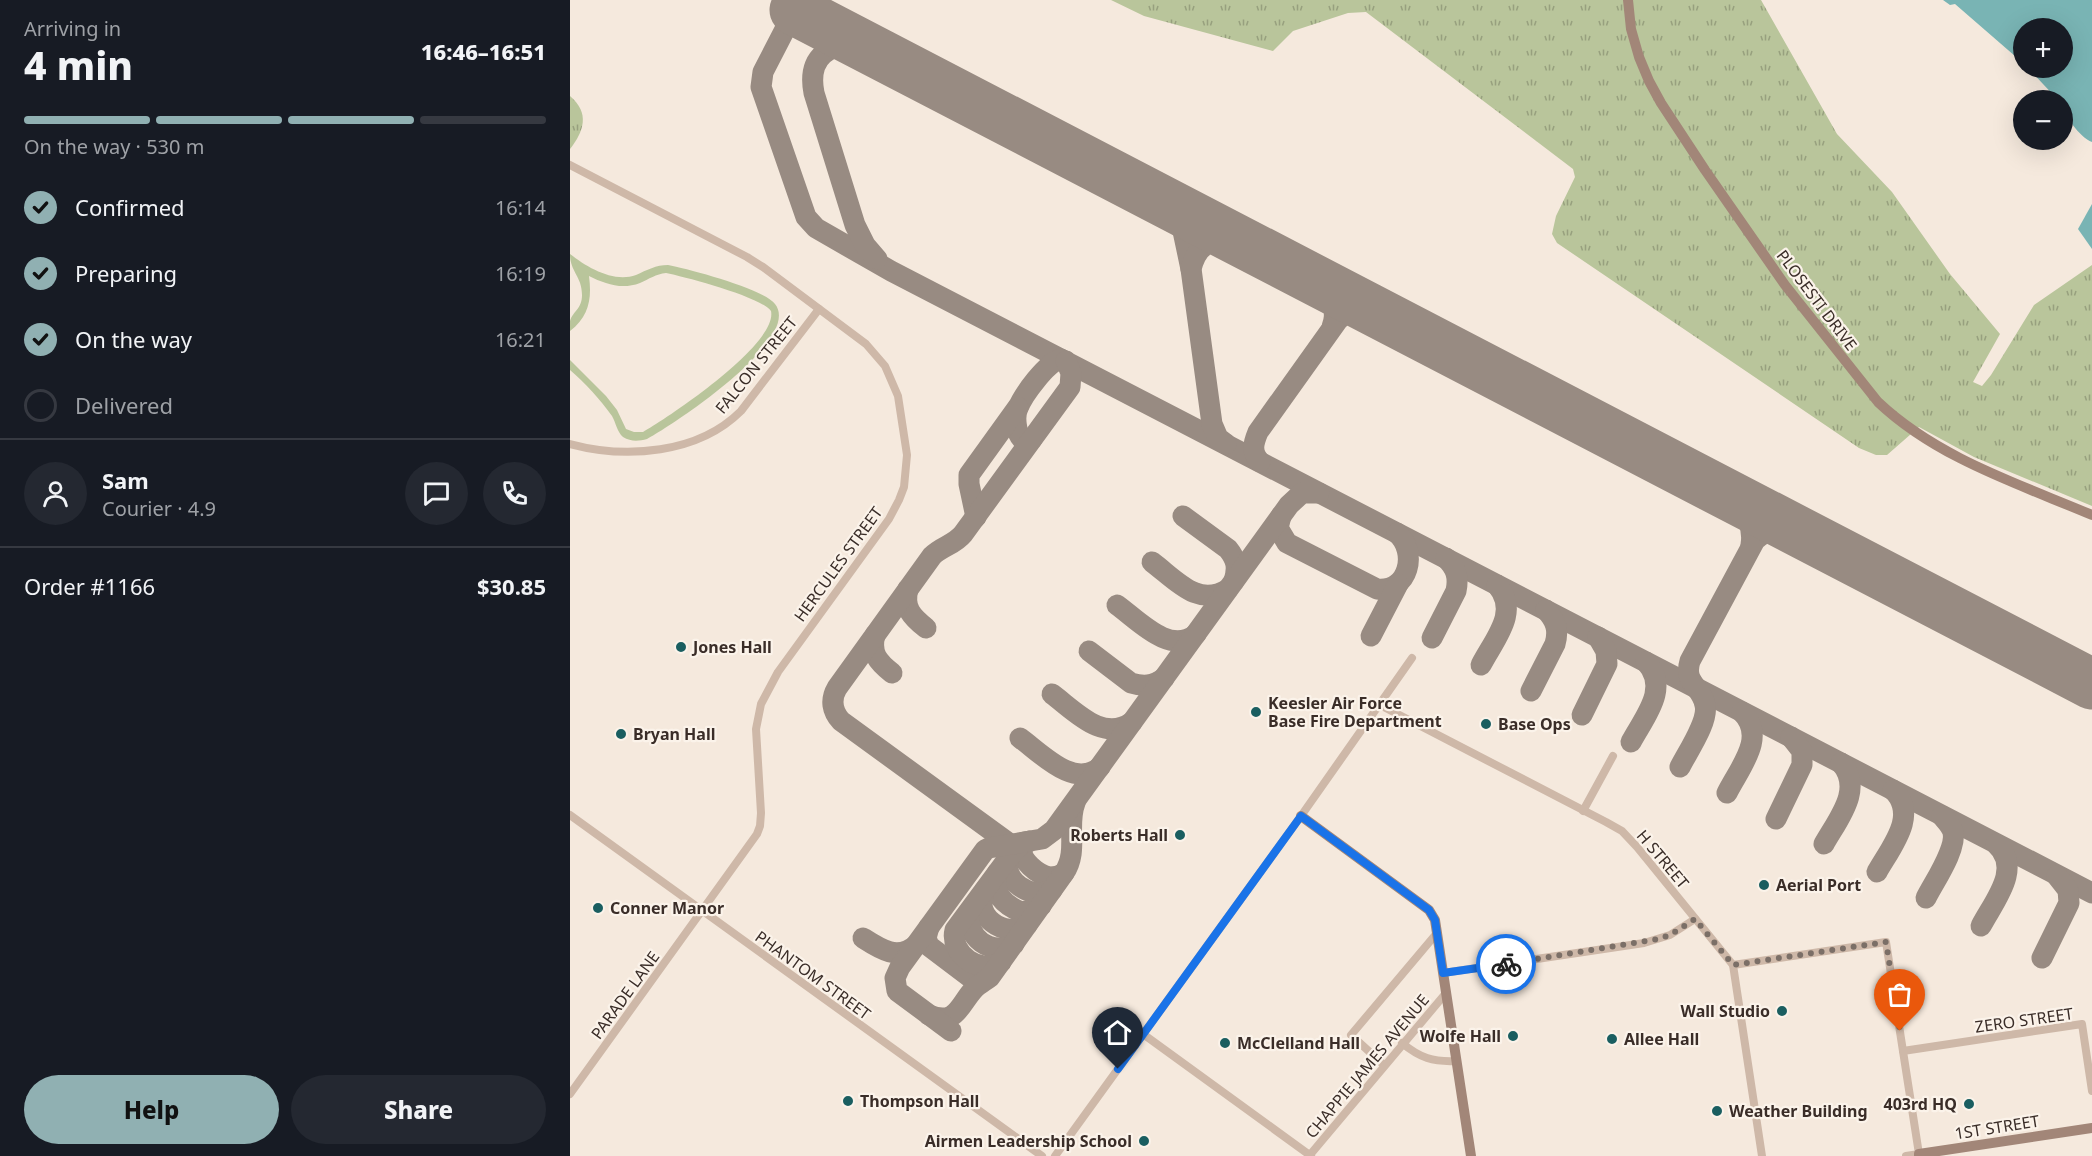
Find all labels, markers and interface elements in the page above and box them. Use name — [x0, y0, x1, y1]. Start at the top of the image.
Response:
text: Arriving in — [24, 15, 121, 42]
map controls — [2013, 18, 2073, 150]
button: + — [2013, 18, 2073, 78]
text: 16:46–16:51 — [421, 36, 546, 66]
text: 4 min — [24, 38, 133, 91]
button: − — [2013, 90, 2073, 150]
text: On the way · 530 m — [24, 133, 204, 160]
icon: check — [24, 191, 57, 224]
text: Confirmed — [75, 192, 185, 222]
text: 16:14 — [495, 194, 546, 221]
street label: PLOSESTI DRIVE — [1772, 245, 1862, 355]
icon: check — [24, 257, 57, 290]
text: Preparing — [75, 258, 177, 288]
text: 16:19 — [495, 260, 546, 287]
street label: FALCON STREET — [710, 312, 802, 418]
icon: check — [24, 323, 57, 356]
text: On the way — [75, 324, 192, 354]
text: 16:21 — [495, 326, 546, 353]
text: Delivered — [75, 390, 173, 420]
button: person — [24, 462, 87, 525]
button: chat — [405, 462, 468, 525]
button: phone — [483, 462, 546, 525]
text: Sam — [102, 465, 149, 495]
text: Courier · 4.9 — [102, 495, 216, 522]
street label: HERCULES STREET — [789, 502, 887, 626]
text: Order #1166 — [24, 571, 155, 601]
text: $30.85 — [477, 571, 546, 601]
place label: Jones Hall — [691, 636, 772, 658]
marker: Jones Hall — [674, 640, 688, 654]
place label: Keesler Air Force Base Fire Department — [1268, 692, 1442, 732]
marker: Keesler Air Force Base Fire Department — [1249, 705, 1263, 719]
place label: Base Ops — [1498, 713, 1571, 735]
marker: Base Ops — [1479, 717, 1493, 731]
place label: Bryan Hall — [633, 723, 715, 745]
marker: Bryan Hall — [614, 727, 628, 741]
place label: Roberts Hall — [1070, 824, 1168, 846]
street label: H STREET — [1632, 825, 1694, 893]
marker: Roberts Hall — [1173, 828, 1187, 842]
place label: Aerial Port — [1776, 874, 1861, 896]
marker: Aerial Port — [1757, 878, 1771, 892]
place label: Conner Manor — [610, 897, 724, 919]
marker: Conner Manor — [591, 901, 605, 915]
street label: PHANTOM STREET — [751, 926, 875, 1025]
courier — [1476, 934, 1536, 994]
street label: PARADE LANE — [586, 947, 664, 1043]
icon: bike — [1490, 948, 1523, 981]
pin — [1874, 969, 1925, 1031]
icon: bag — [1883, 978, 1916, 1011]
street label: CHAPPIE JAMES AVENUE — [1300, 989, 1434, 1143]
place label: Wall Studio — [1681, 1000, 1770, 1022]
street label: ZERO STREET — [1973, 1002, 2075, 1038]
marker: Wall Studio — [1775, 1004, 1789, 1018]
pin — [1092, 1007, 1143, 1069]
icon: home — [1101, 1016, 1134, 1049]
place label: Wolfe Hall — [1420, 1025, 1501, 1047]
place label: Allee Hall — [1624, 1028, 1699, 1050]
marker: Wolfe Hall — [1506, 1029, 1520, 1043]
place label: McClelland Hall — [1237, 1032, 1360, 1054]
marker: Allee Hall — [1605, 1032, 1619, 1046]
marker: McClelland Hall — [1218, 1036, 1232, 1050]
button: Help — [24, 1075, 279, 1144]
button: Share — [291, 1075, 546, 1144]
place label: Thompson Hall — [860, 1090, 979, 1112]
place label: 403rd HQ — [1884, 1093, 1957, 1115]
marker: Thompson Hall — [841, 1094, 855, 1108]
marker: 403rd HQ — [1962, 1097, 1976, 1111]
place label: Weather Building — [1729, 1100, 1868, 1122]
marker: Weather Building — [1710, 1104, 1724, 1118]
street label: 1ST STREET — [1953, 1109, 2041, 1145]
place label: Airmen Leadership School — [925, 1130, 1132, 1152]
marker: Airmen Leadership School — [1137, 1134, 1151, 1148]

